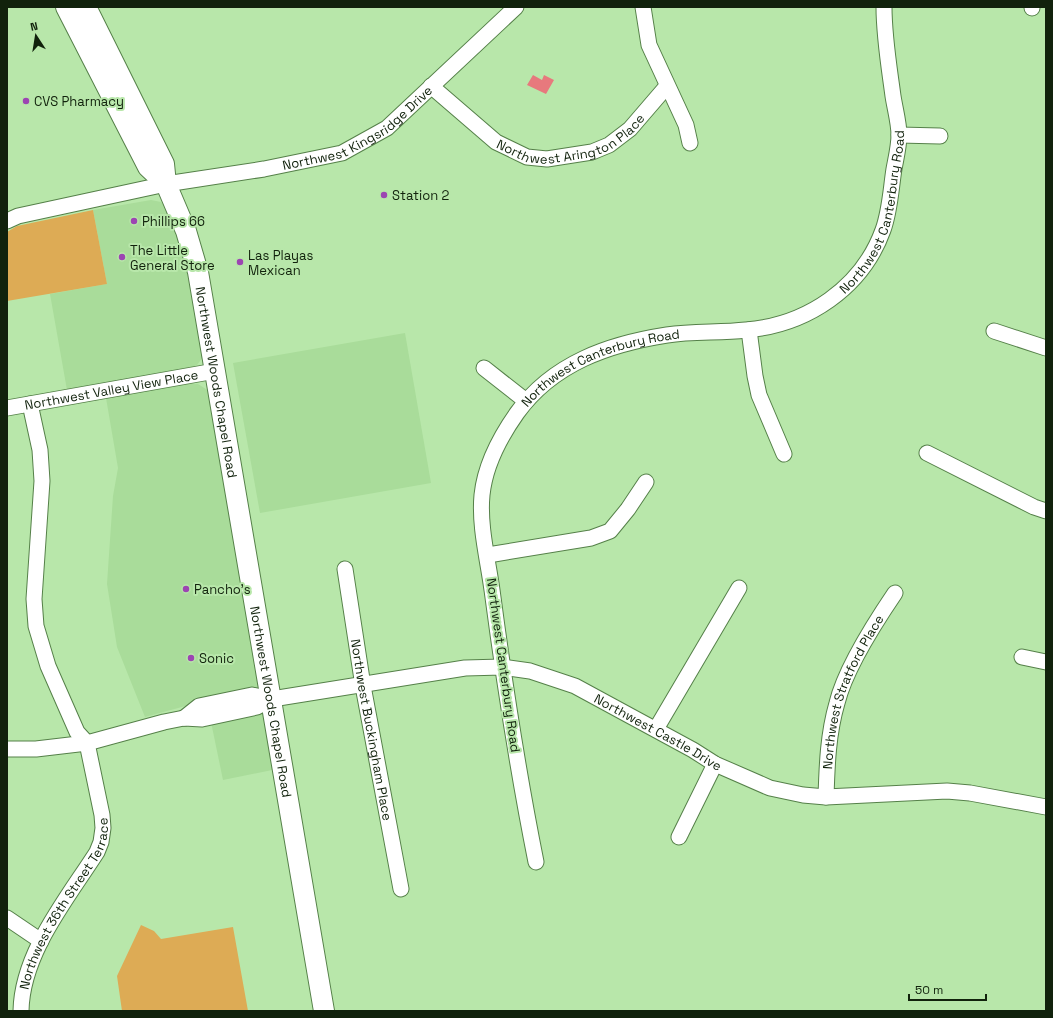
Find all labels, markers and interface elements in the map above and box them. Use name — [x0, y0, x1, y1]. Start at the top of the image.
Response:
north arrow — [16, 16, 56, 56]
text: N — [29, 19, 39, 34]
street label: Northwest Kingsridge Drive — [281, 82, 436, 174]
place label: CVS Pharmacy — [34, 93, 124, 110]
marker: CVS Pharmacy — [21, 96, 31, 106]
street label: Northwest Arington Place — [494, 110, 648, 168]
street label: Northwest Canterbury Road — [836, 130, 908, 297]
place label: Station 2 — [392, 187, 449, 204]
marker: Station 2 — [379, 190, 389, 200]
place label: Phillips 66 — [142, 213, 205, 230]
marker: Phillips 66 — [129, 216, 139, 226]
place label: The Little General Store — [130, 242, 215, 274]
place label: Las Playas Mexican — [248, 247, 313, 279]
marker: The Little General Store — [117, 252, 127, 262]
marker: Las Playas Mexican — [235, 257, 245, 267]
street label: Northwest Woods Chapel Road — [192, 285, 241, 479]
street label: Northwest Canterbury Road — [517, 325, 681, 410]
street label: Northwest Valley View Place — [23, 366, 200, 414]
street label: Northwest Canterbury Road — [483, 577, 524, 753]
place label: Pancho's — [194, 581, 251, 598]
marker: Pancho's — [181, 584, 191, 594]
street label: Northwest Woods Chapel Road — [246, 605, 295, 799]
street label: Northwest Stratford Place — [819, 612, 888, 770]
street label: Northwest Buckingham Place — [347, 638, 396, 822]
place label: Sonic — [199, 650, 234, 667]
marker: Sonic — [186, 653, 196, 663]
street label: Northwest Castle Drive — [591, 690, 724, 775]
street label: Northwest 36th Street Terrace — [16, 817, 112, 991]
scale bar — [909, 976, 986, 1002]
text: 50 m — [915, 982, 943, 998]

